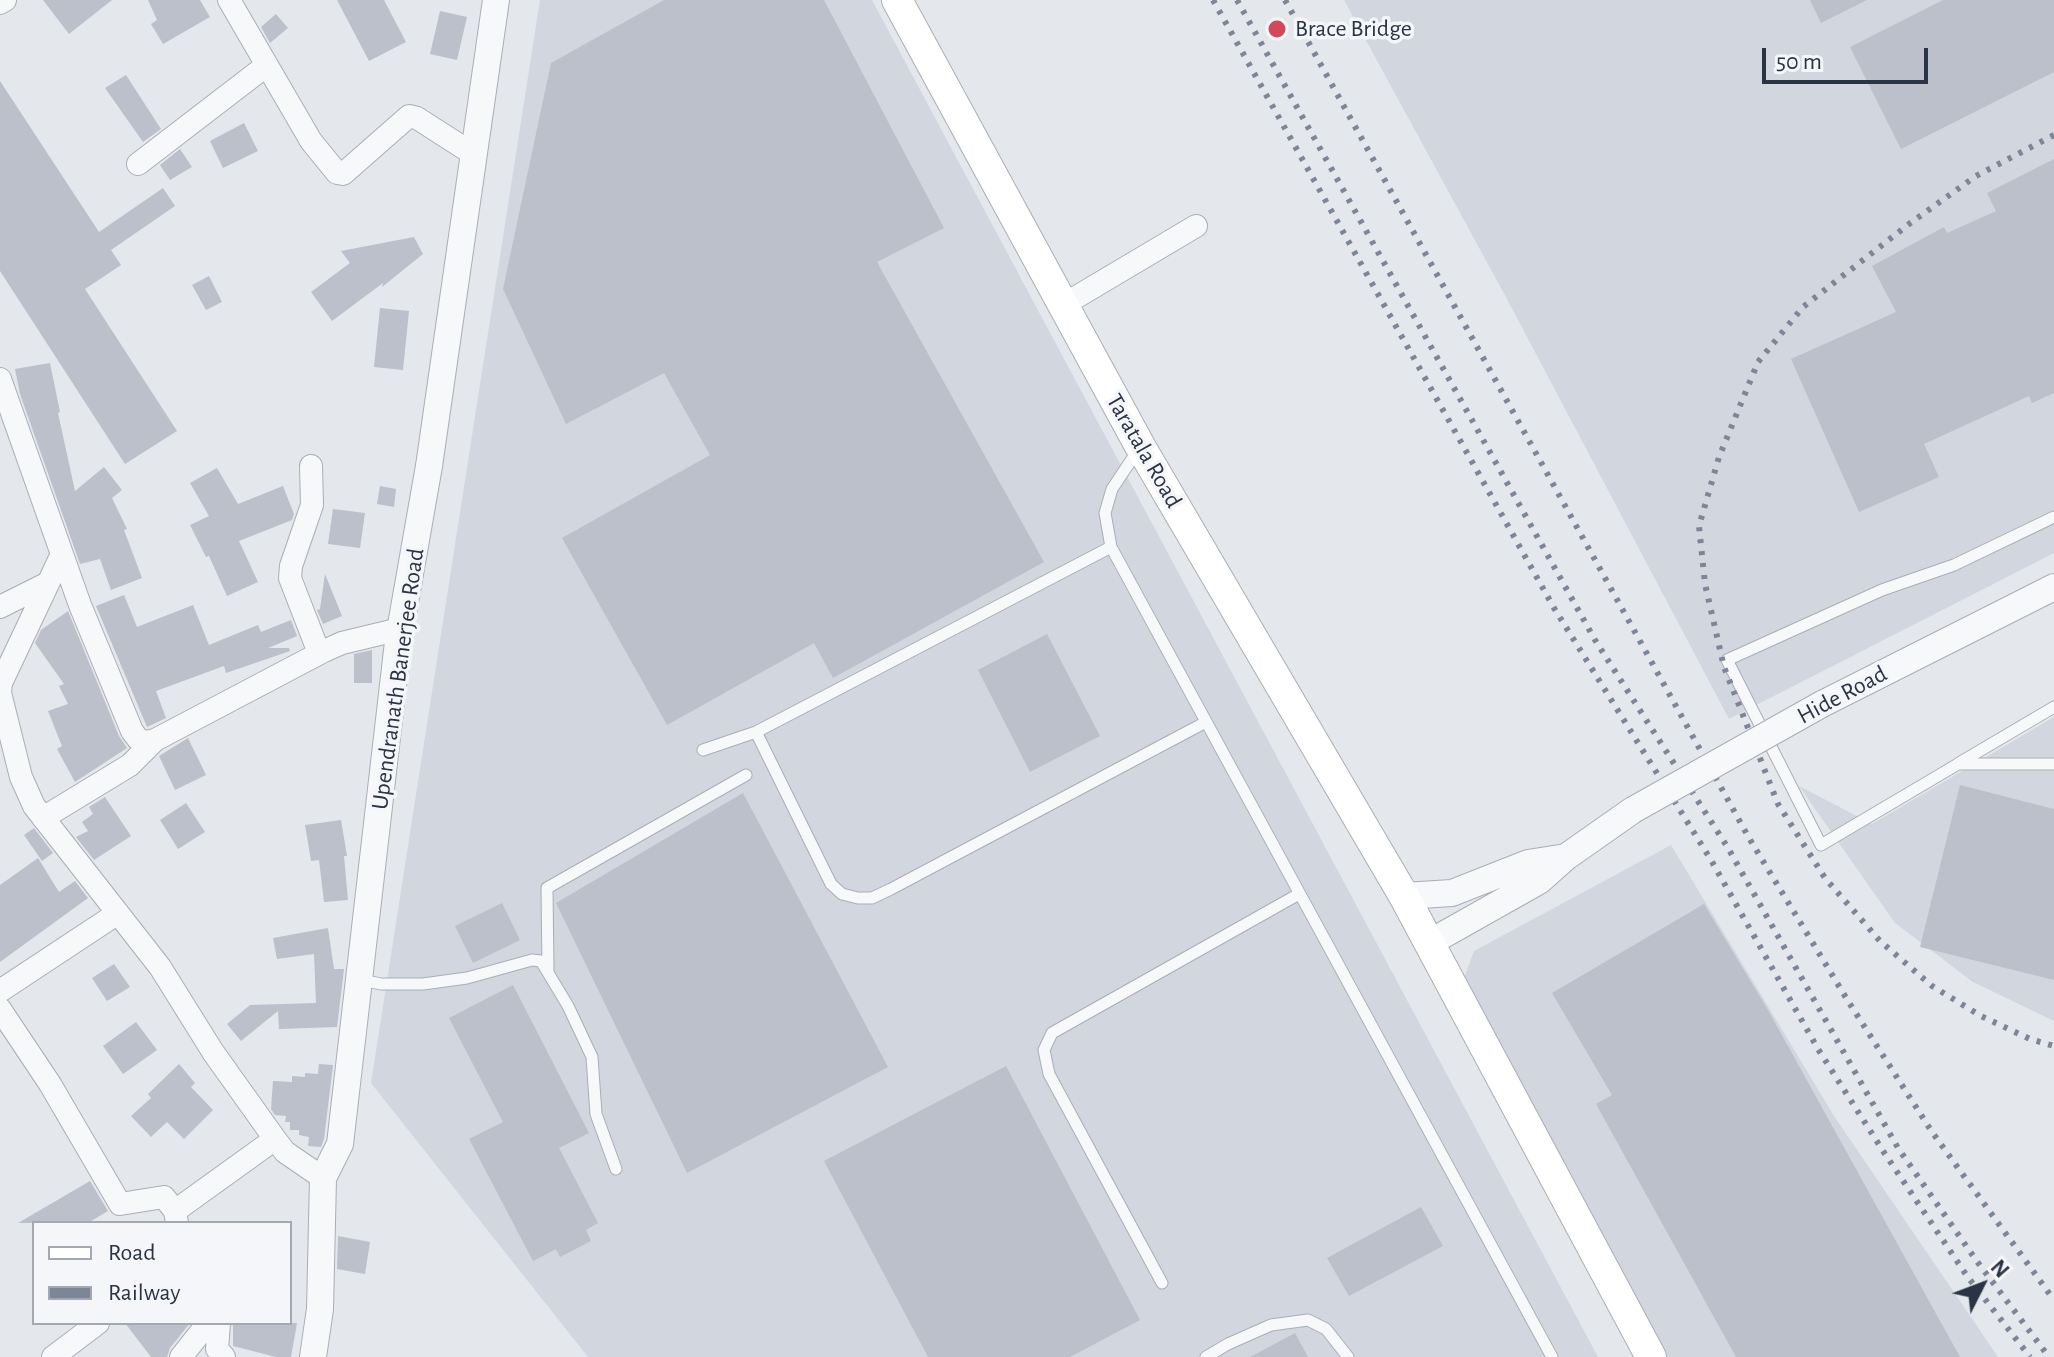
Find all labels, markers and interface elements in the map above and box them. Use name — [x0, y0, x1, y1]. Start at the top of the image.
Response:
place label: Brace Bridge — [1295, 15, 1412, 43]
marker: Brace Bridge — [1266, 18, 1288, 40]
scale bar — [1766, 32, 1932, 82]
text: 50 m — [1776, 50, 1822, 74]
street label: Taratala Road — [1100, 389, 1188, 513]
street label: Upendranath Banerjee Road — [365, 546, 431, 812]
street label: Hide Road — [1792, 659, 1892, 731]
legend — [32, 1221, 292, 1325]
text: Road — [108, 1241, 156, 1265]
north arrow — [1942, 1245, 2022, 1325]
text: N — [1987, 1256, 2013, 1282]
text: Railway — [108, 1281, 180, 1305]

